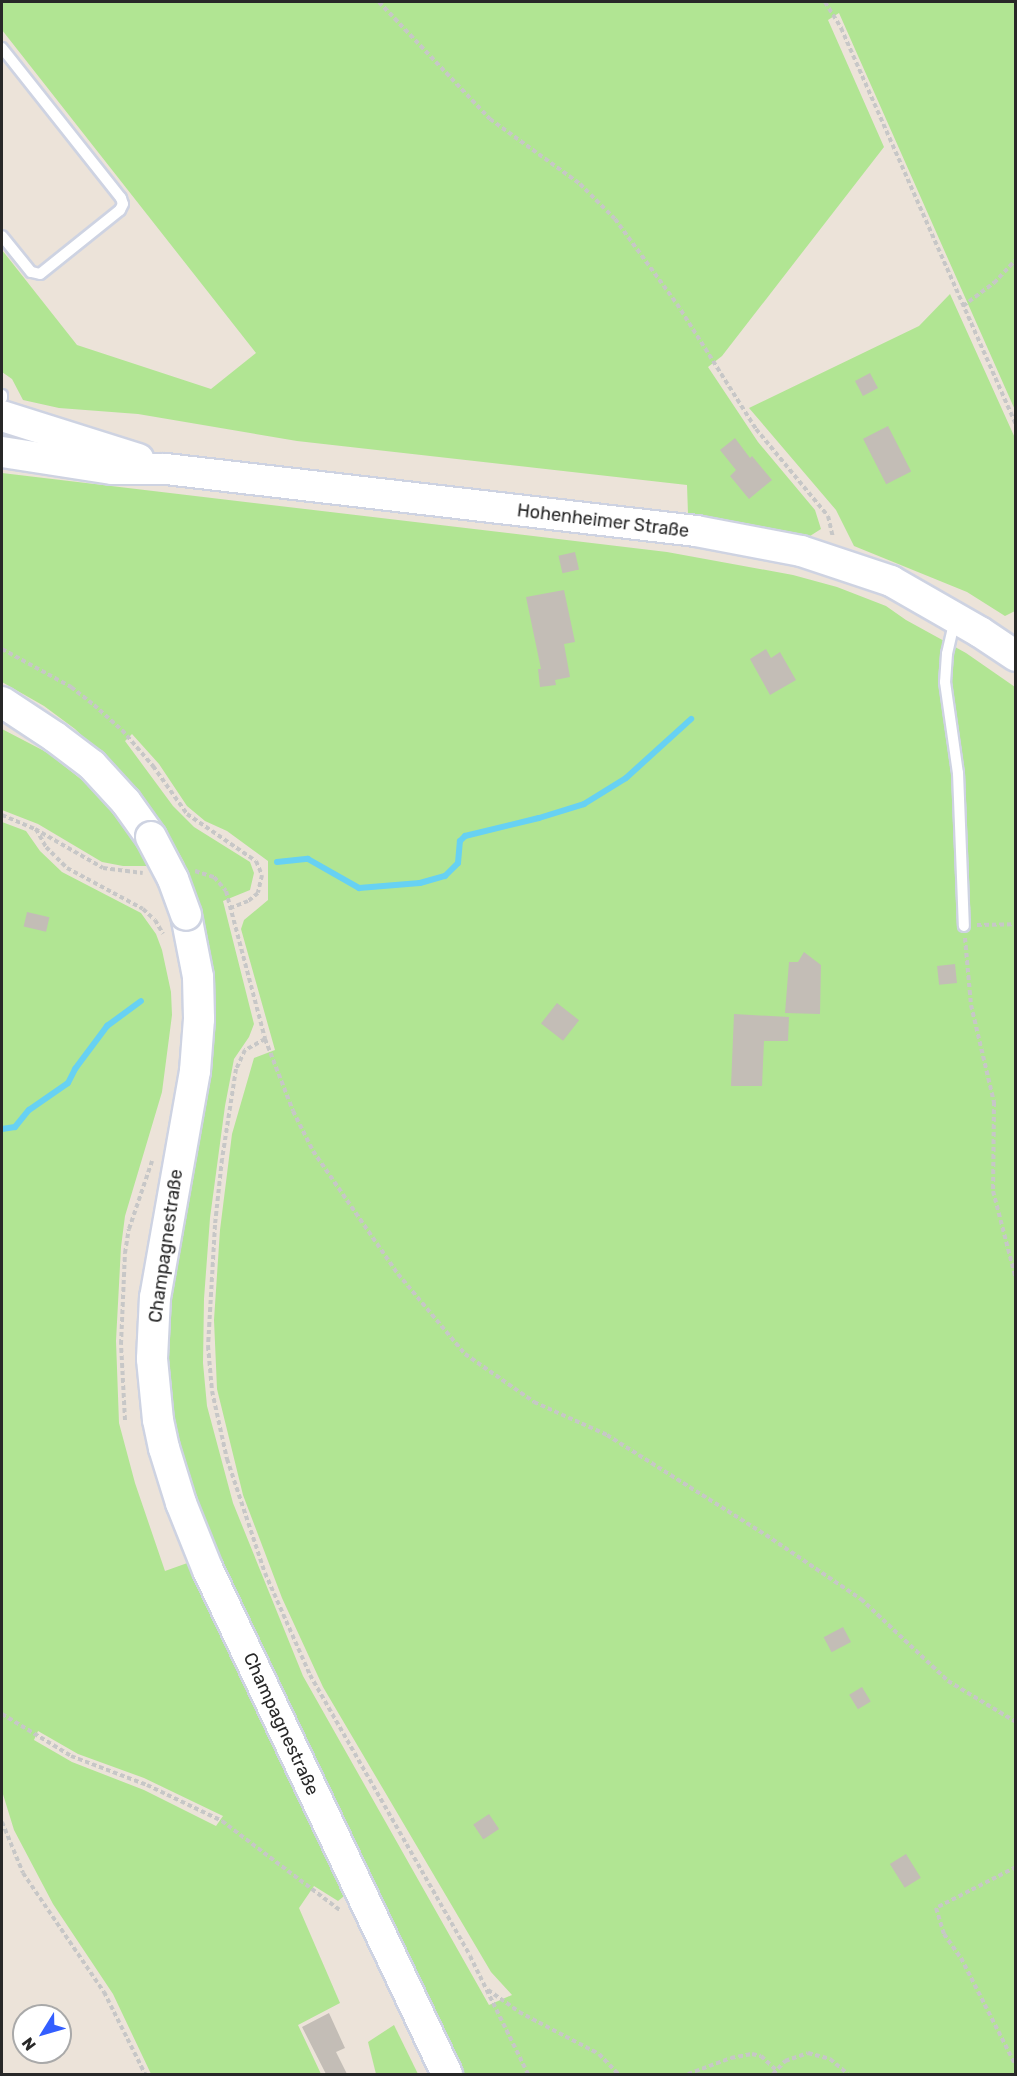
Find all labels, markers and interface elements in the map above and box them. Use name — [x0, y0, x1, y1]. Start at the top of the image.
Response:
street label: Hohenheimer Straße — [516, 500, 690, 542]
street label: Champagnestraße — [145, 1168, 187, 1324]
street label: Champagnestraße — [239, 1649, 323, 1799]
north arrow — [12, 2004, 72, 2064]
text: N — [18, 2034, 40, 2054]

